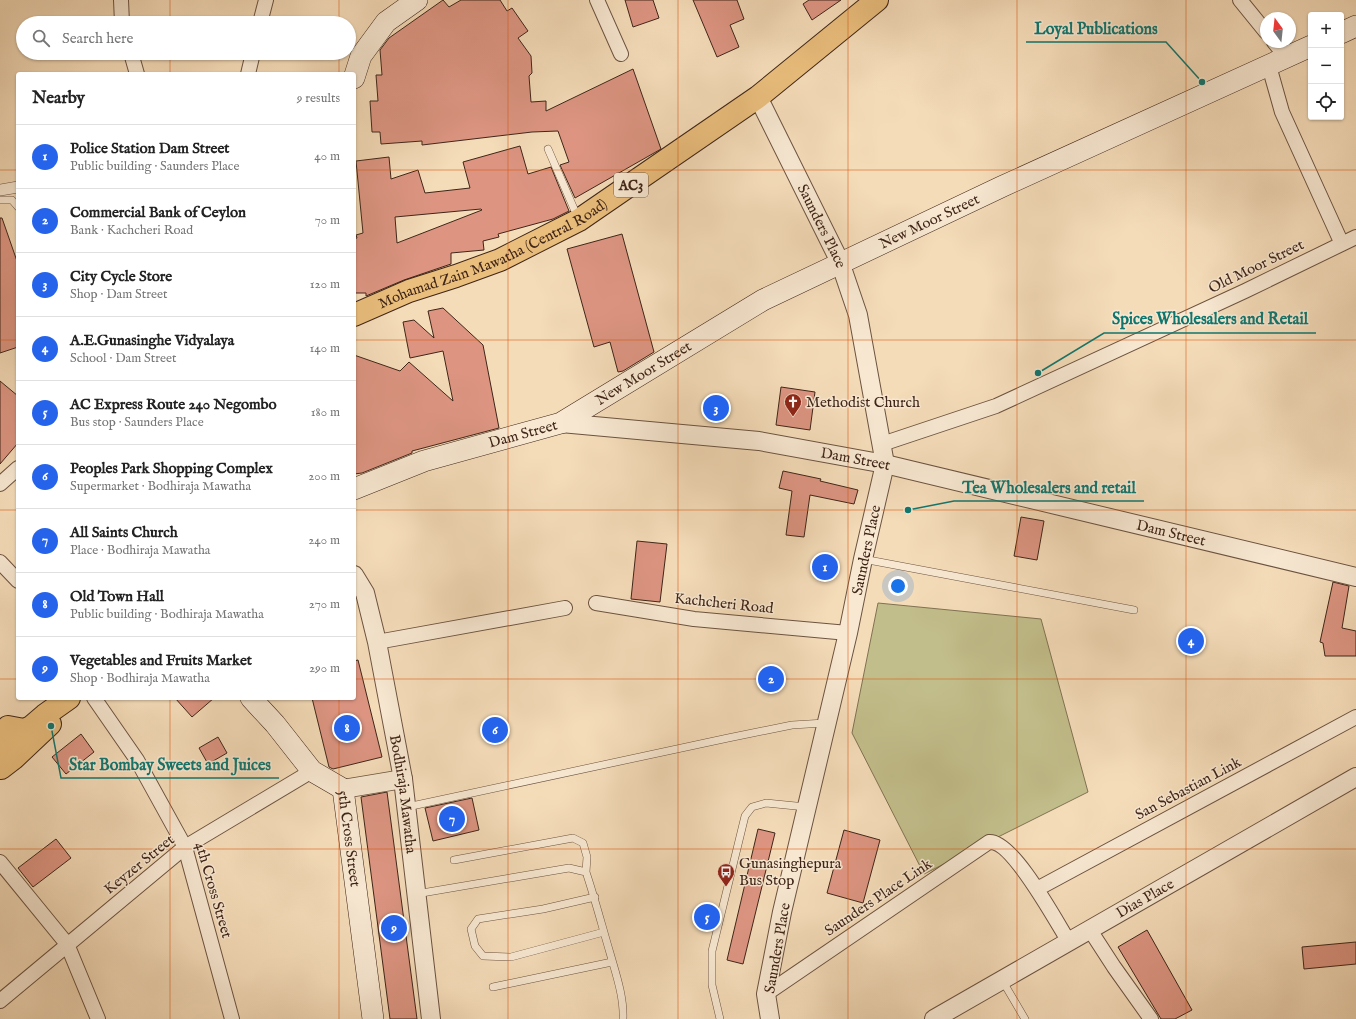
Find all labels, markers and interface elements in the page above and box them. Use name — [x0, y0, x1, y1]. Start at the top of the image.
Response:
north arrow — [1260, 12, 1296, 48]
map controls — [1308, 12, 1344, 120]
button: + — [1308, 12, 1344, 48]
callout: Loyal Publications — [1026, 14, 1166, 42]
search box — [16, 16, 356, 60]
text: Loyal Publications — [1034, 20, 1158, 40]
icon: search — [30, 27, 52, 49]
text: Search here — [62, 29, 133, 48]
button: − — [1308, 48, 1344, 84]
button: locate — [1308, 84, 1344, 120]
text: Nearby — [32, 88, 85, 109]
text: 9 results — [297, 90, 340, 107]
text: Police Station Dam Street — [70, 139, 229, 158]
text: 1 — [43, 148, 47, 165]
text: 40 m — [314, 148, 340, 165]
text: Public building · Saunders Place — [70, 158, 239, 175]
road number: AC3 — [614, 173, 648, 197]
street label: Saunders Place — [793, 181, 850, 271]
street label: New Moor Street — [876, 190, 983, 253]
street label: Mohamad Zain Mawatha (Central Road) — [375, 194, 611, 313]
text: Commercial Bank of Ceylon — [70, 203, 246, 222]
text: 2 — [42, 212, 48, 229]
text: 70 m — [315, 212, 340, 229]
text: Bank · Kachcheri Road — [70, 222, 193, 239]
street label: Old Moor Street — [1205, 235, 1307, 298]
text: City Cycle Store — [70, 267, 172, 286]
text: 3 — [43, 276, 47, 293]
text: 120 m — [310, 276, 340, 293]
text: Shop · Dam Street — [70, 286, 167, 303]
callout: Spices Wholesalers and Retail — [1104, 305, 1316, 333]
text: Spices Wholesalers and Retail — [1112, 310, 1309, 330]
text: A.E.Gunasinghe Vidyalaya — [70, 331, 234, 350]
street label: New Moor Street — [592, 337, 695, 410]
text: 4 — [42, 340, 48, 357]
text: 140 m — [310, 340, 340, 357]
text: School · Dam Street — [70, 350, 176, 367]
church icon: Methodist Church — [783, 392, 803, 417]
pin: 3 — [703, 393, 729, 423]
place label: Methodist Church — [806, 393, 920, 412]
text: AC Express Route 240 Negombo — [70, 395, 277, 414]
text: 5 — [43, 404, 47, 421]
text: 180 m — [311, 404, 340, 421]
text: Bus stop · Saunders Place — [70, 414, 204, 431]
street label: Dam Street — [486, 415, 560, 453]
street label: Dam Street — [819, 443, 892, 475]
text: Peoples Park Shopping Complex — [70, 459, 273, 478]
text: 6 — [42, 468, 48, 485]
text: 200 m — [308, 468, 340, 485]
callout: Tea Wholesalers and retail — [954, 473, 1144, 501]
text: Supermarket · Bodhiraja Mawatha — [70, 478, 251, 495]
text: Tea Wholesalers and retail — [961, 479, 1136, 499]
street label: Saunders Place — [848, 503, 885, 597]
street label: Dam Street — [1134, 516, 1207, 551]
text: All Saints Church — [70, 523, 178, 542]
text: 7 — [42, 532, 48, 549]
text: 240 m — [308, 532, 340, 549]
text: Place · Bodhiraja Mawatha — [70, 542, 210, 559]
pin: 1 — [812, 552, 838, 582]
your location — [888, 576, 908, 596]
text: Old Town Hall — [70, 587, 164, 606]
street label: Kachcheri Road — [673, 589, 776, 618]
text: 8 — [42, 596, 48, 613]
text: 270 m — [309, 596, 340, 613]
text: Public building · Bodhiraja Mawatha — [70, 606, 264, 623]
pin: 4 — [1178, 626, 1204, 656]
text: Vegetables and Fruits Market — [70, 651, 252, 670]
text: 9 — [42, 660, 48, 677]
text: 290 m — [309, 660, 340, 677]
pin: 2 — [758, 664, 784, 694]
text: Shop · Bodhiraja Mawatha — [70, 670, 210, 687]
pin: 8 — [334, 713, 360, 743]
pin: 6 — [482, 715, 508, 745]
street label: Bodhiraja Mawatha — [385, 733, 421, 855]
callout: Star Bombay Sweets and Juices — [61, 750, 279, 778]
street label: San Sebastian Link — [1132, 752, 1245, 824]
text: Star Bombay Sweets and Juices — [69, 756, 271, 776]
street label: 5th Cross Street — [333, 789, 365, 888]
pin: 7 — [439, 804, 465, 834]
street label: Keyzer Street — [100, 830, 178, 899]
street label: 4th Cross Street — [191, 840, 236, 940]
place label: Gunasinghepura Bus Stop — [739, 854, 842, 890]
street label: Saunders Place Link — [821, 854, 936, 940]
bus stop icon: Gunasinghepura Bus Stop — [716, 862, 736, 887]
street label: Dias Place — [1113, 874, 1178, 923]
street label: Saunders Place — [760, 901, 795, 995]
pin: 5 — [694, 902, 720, 932]
pin: 9 — [381, 913, 407, 943]

